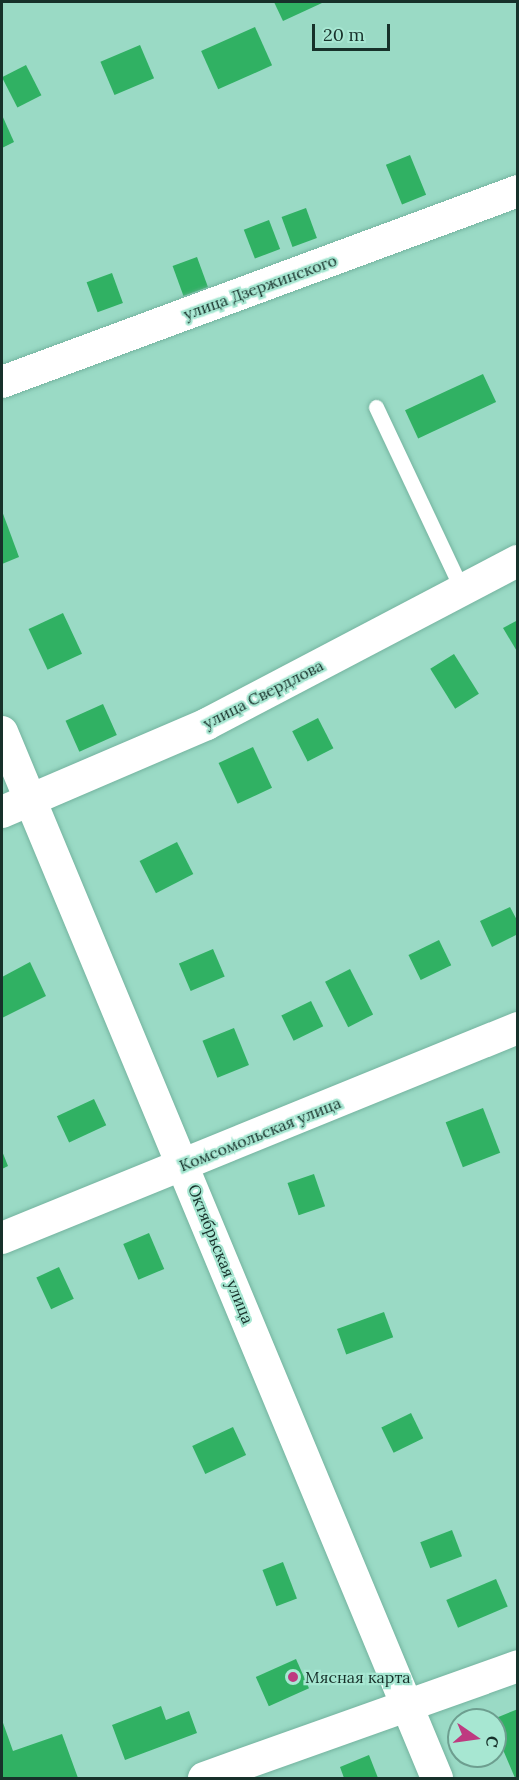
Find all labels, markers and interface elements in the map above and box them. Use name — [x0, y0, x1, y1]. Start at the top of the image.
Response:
scale bar — [315, 12, 393, 50]
text: 20 m — [323, 23, 365, 46]
street label: улица Дзержинского — [181, 250, 339, 324]
street label: улица Свердлова — [199, 655, 327, 733]
street label: Комсомольская улица — [176, 1093, 344, 1175]
street label: Октябрьская улица — [184, 1182, 258, 1326]
place label: Мясная карта — [305, 1667, 411, 1687]
marker: Мясная карта — [286, 1670, 300, 1684]
north arrow — [447, 1708, 507, 1768]
text: С — [482, 1734, 504, 1749]

